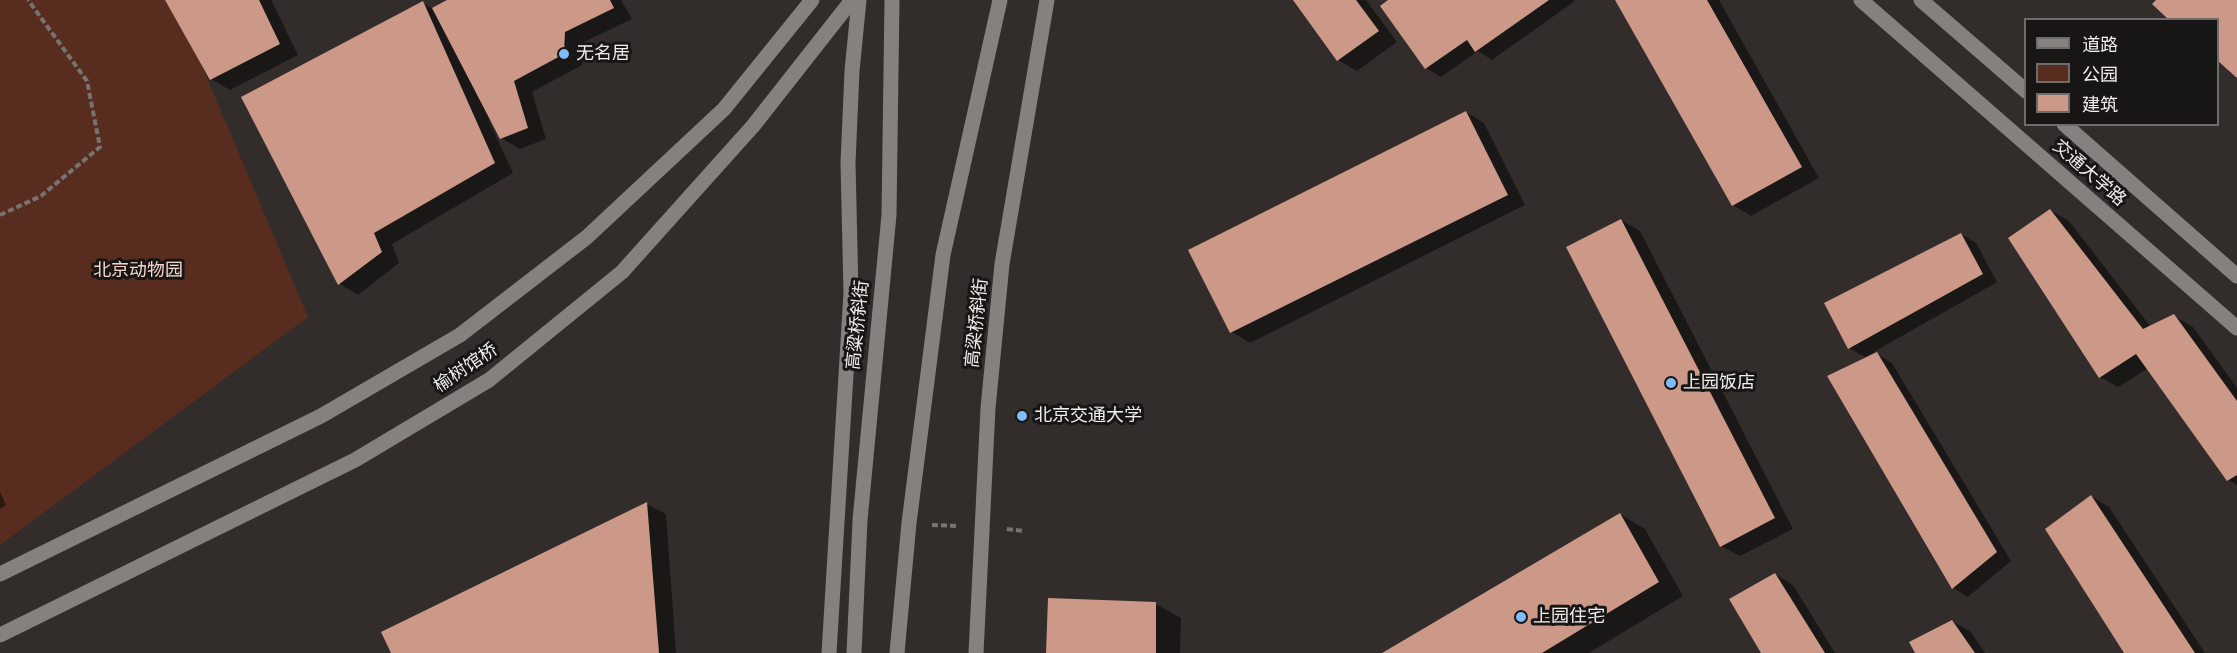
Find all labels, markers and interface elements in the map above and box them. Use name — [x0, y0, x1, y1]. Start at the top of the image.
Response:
legend — [2024, 18, 2219, 126]
text: 道路 — [2082, 33, 2118, 56]
place label: 无名居 — [576, 43, 630, 65]
marker: 无名居 — [557, 47, 571, 61]
text: 公园 — [2082, 63, 2118, 86]
text: 建筑 — [2082, 93, 2118, 116]
street label: 交通大学路 — [2048, 135, 2130, 211]
park label: 北京动物园 — [93, 260, 183, 282]
street label: 高梁桥斜街 — [962, 277, 992, 369]
street label: 高粱桥斜街 — [843, 279, 873, 371]
street label: 榆树馆桥 — [430, 339, 502, 397]
place label: 上园饭店 — [1683, 372, 1755, 394]
marker: 上园饭店 — [1664, 376, 1678, 390]
place label: 北京交通大学 — [1034, 405, 1142, 427]
marker: 北京交通大学 — [1015, 409, 1029, 423]
place label: 上园住宅 — [1533, 606, 1605, 628]
marker: 上园住宅 — [1514, 610, 1528, 624]

